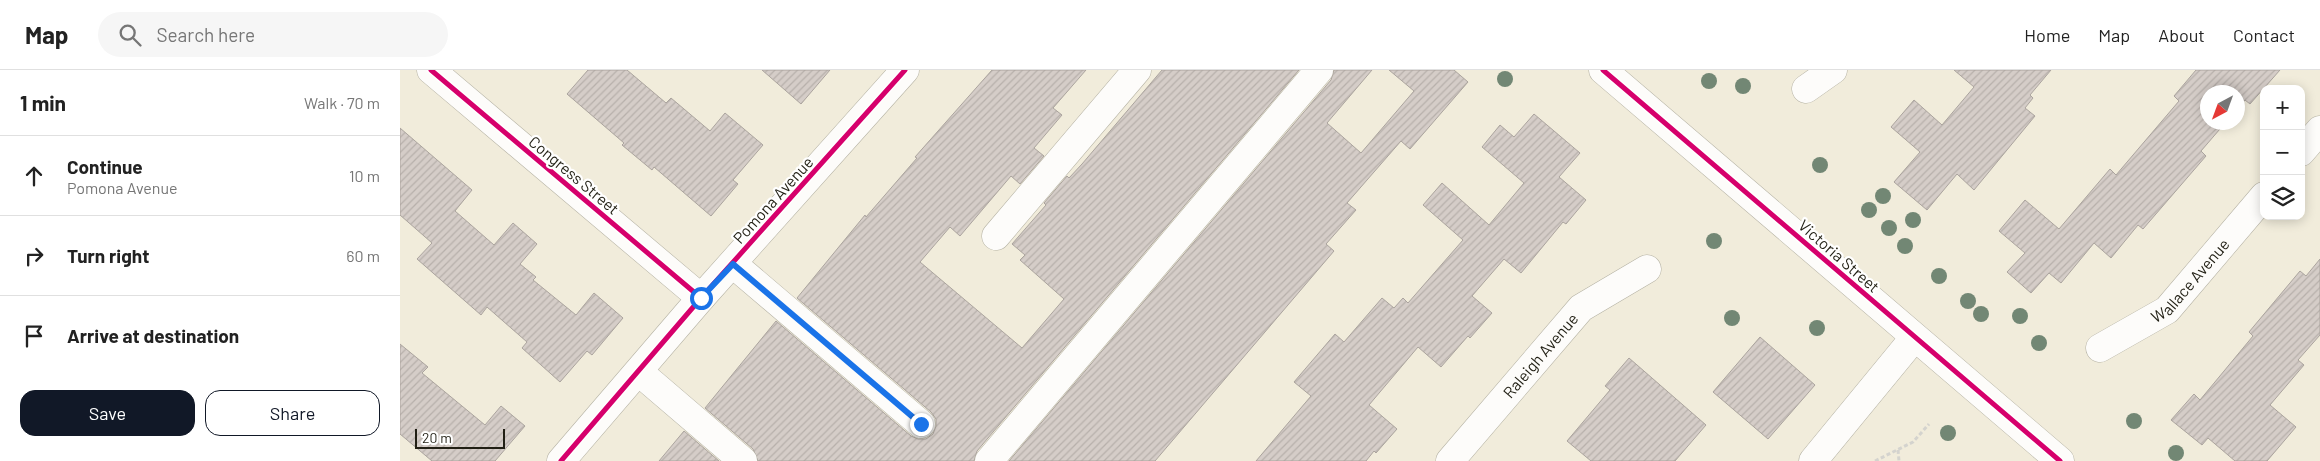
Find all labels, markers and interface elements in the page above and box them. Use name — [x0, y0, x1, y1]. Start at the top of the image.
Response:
search box — [98, 12, 448, 57]
text: Map — [25, 20, 68, 49]
icon: search — [116, 21, 144, 49]
text: Search here — [156, 23, 255, 46]
text: Home — [2024, 24, 2070, 46]
text: Map — [2098, 24, 2130, 46]
text: About — [2158, 24, 2205, 46]
text: Contact — [2233, 24, 2295, 46]
north arrow — [2200, 85, 2245, 130]
map controls — [2260, 85, 2305, 220]
button: + — [2260, 85, 2305, 130]
text: 1 min — [20, 90, 66, 115]
text: Walk · 70 m — [304, 93, 380, 112]
button: − — [2260, 130, 2305, 175]
street label: Congress Street — [525, 131, 623, 218]
street label: Pomona Avenue — [729, 152, 817, 247]
text: Continue — [67, 155, 143, 178]
icon: ahead — [20, 162, 48, 190]
text: 10 m — [349, 166, 380, 185]
button: layers — [2260, 175, 2305, 220]
text: Pomona Avenue — [67, 178, 178, 197]
street label: Victoria Street — [1795, 215, 1884, 296]
street label: Wallace Avenue — [2147, 234, 2233, 326]
icon: right — [20, 242, 48, 270]
text: Turn right — [67, 244, 149, 267]
text: 60 m — [346, 246, 380, 265]
route start — [690, 287, 713, 310]
street label: Raleigh Avenue — [1498, 309, 1582, 401]
icon: arrive — [20, 322, 48, 350]
text: Arrive at destination — [67, 324, 239, 347]
button: Save — [20, 390, 195, 436]
button: Share — [205, 390, 380, 436]
route end — [910, 413, 933, 436]
scale bar — [415, 426, 505, 449]
text: 20 m — [422, 429, 452, 446]

